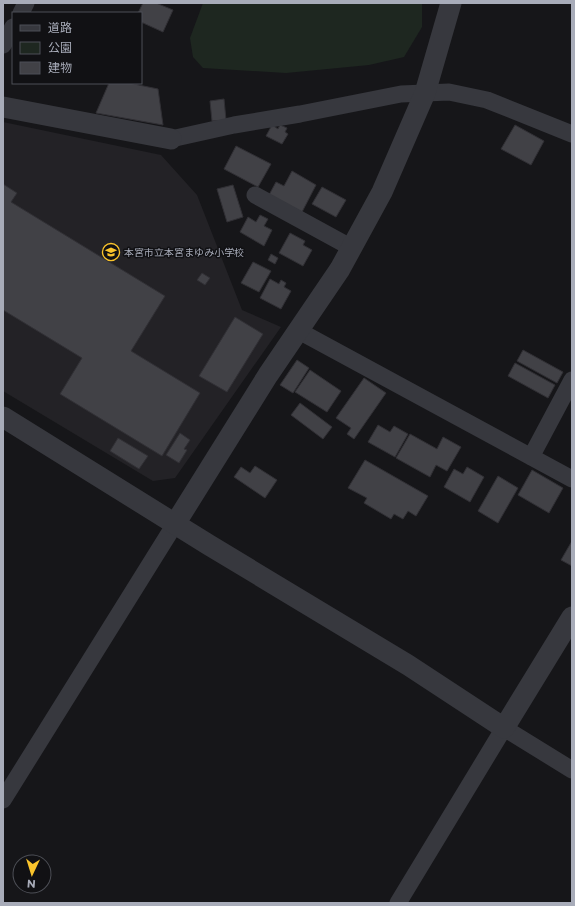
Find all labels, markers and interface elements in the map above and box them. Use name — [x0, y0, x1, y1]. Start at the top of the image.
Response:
legend — [12, 12, 142, 84]
text: 道路 — [48, 20, 72, 35]
text: 公園 — [48, 40, 72, 55]
text: 建物 — [48, 60, 72, 75]
school or university icon: 本宮市立本宮まゆみ小学校 — [101, 242, 121, 262]
place label: 本宮市立本宮まゆみ小学校 — [124, 246, 244, 259]
north arrow — [12, 854, 52, 894]
text: N — [26, 877, 36, 891]

